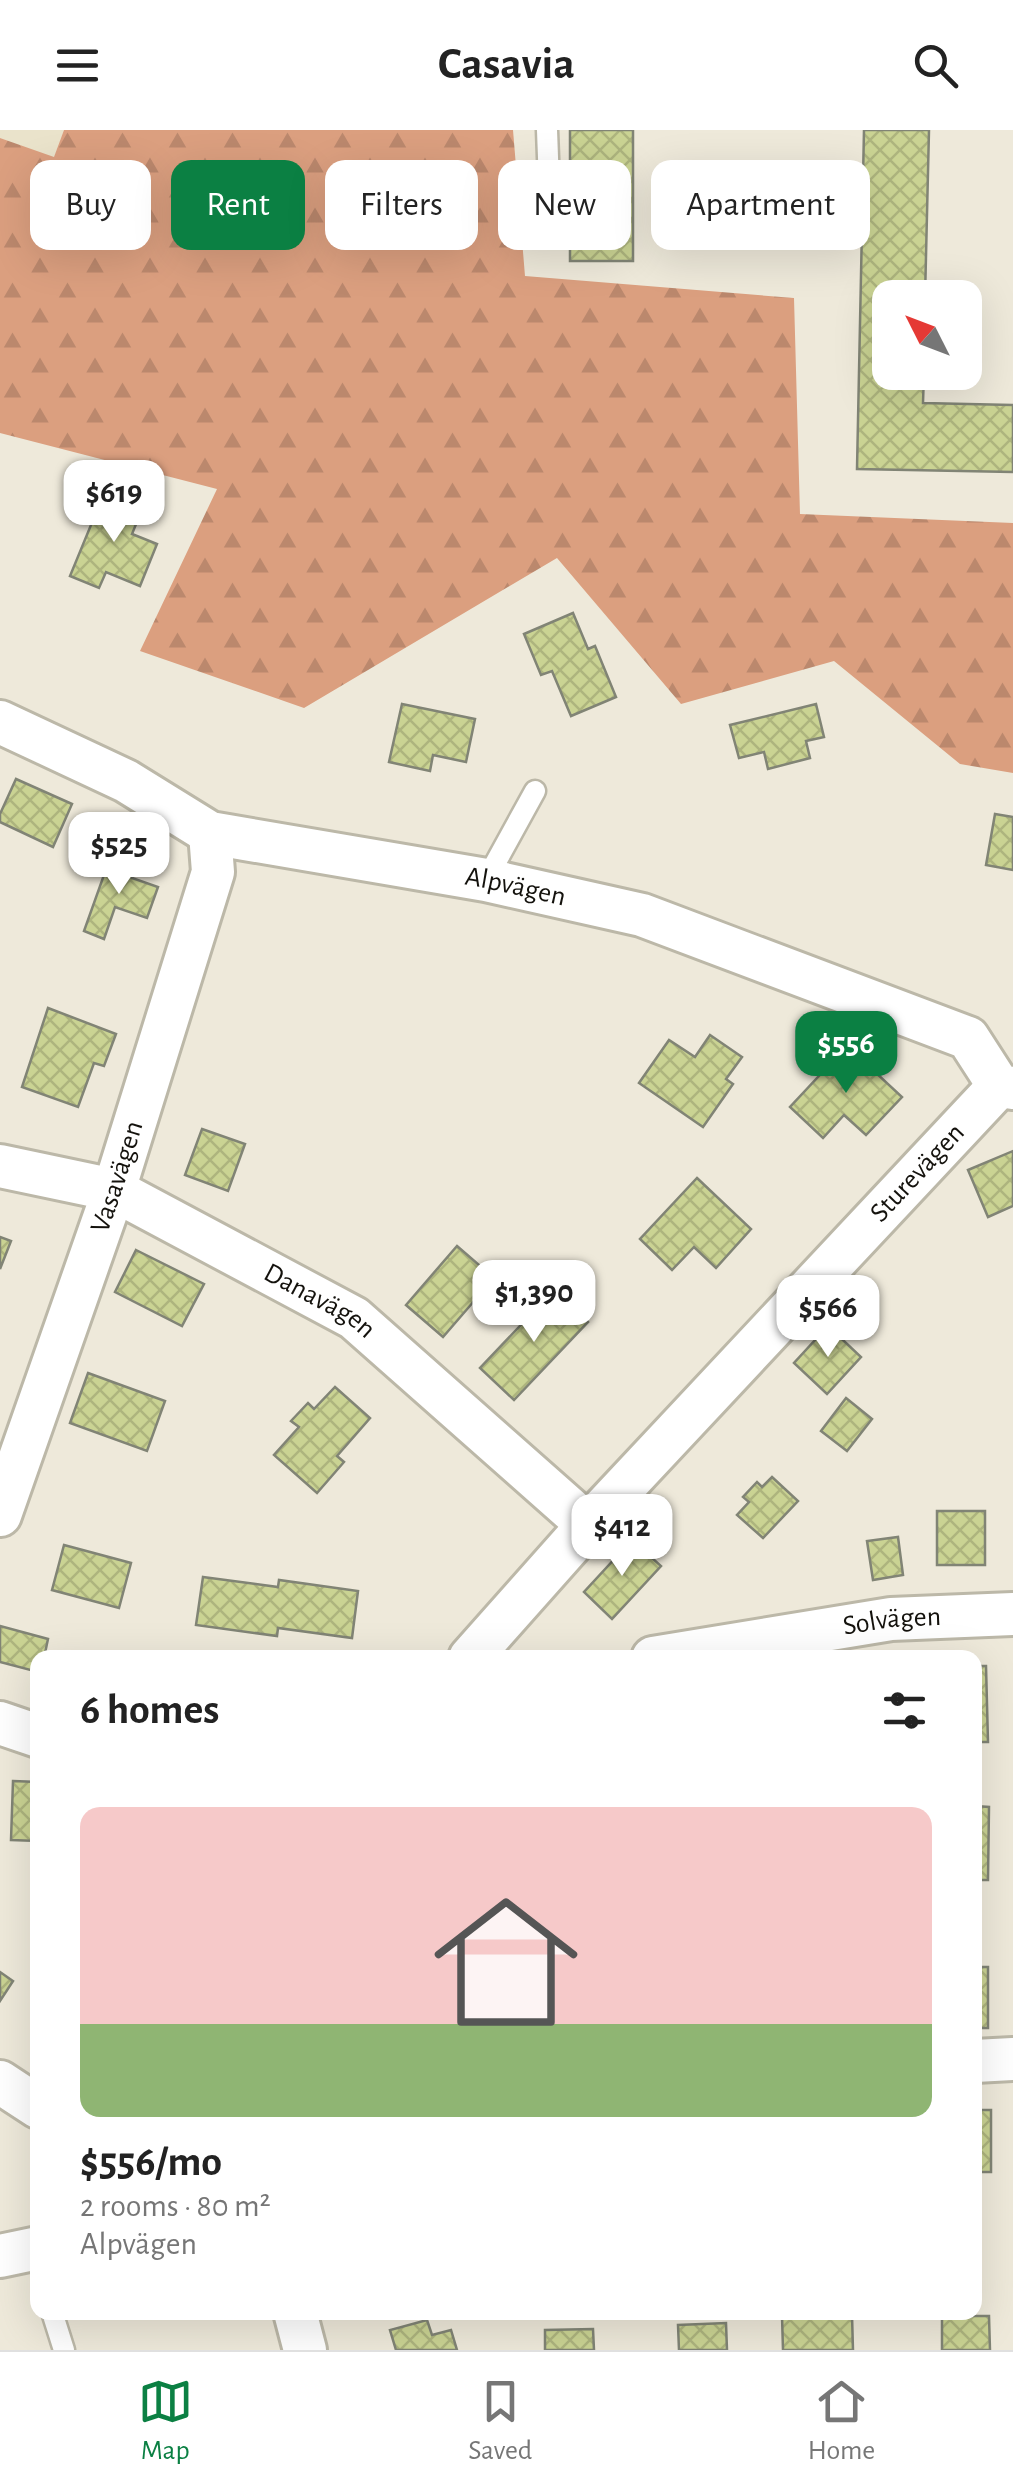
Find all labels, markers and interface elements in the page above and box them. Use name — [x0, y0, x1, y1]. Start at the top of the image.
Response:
icon: menu — [50, 38, 105, 93]
icon: search — [908, 38, 963, 93]
text: Casavia — [438, 42, 575, 87]
chip: Buy — [30, 160, 151, 250]
chip: Rent — [171, 160, 305, 250]
chip: Filters — [325, 160, 478, 250]
chip: New — [498, 160, 631, 250]
chip: Apartment — [651, 160, 870, 250]
north arrow — [872, 280, 982, 390]
map controls — [872, 280, 982, 390]
pin: $619 — [55, 460, 173, 545]
text: $619 — [86, 476, 142, 508]
pin: $525 — [60, 812, 178, 897]
text: $525 — [90, 828, 148, 860]
street label: Alpvägen — [463, 863, 568, 911]
pin: $556 — [787, 1011, 905, 1096]
text: $556 — [817, 1027, 875, 1059]
street label: Vasavägen — [86, 1118, 149, 1236]
street label: Sturevägen — [865, 1118, 970, 1228]
street label: Danavägen — [259, 1259, 381, 1344]
pin: $1,390 — [453, 1260, 615, 1345]
pin: $566 — [769, 1275, 887, 1360]
text: $1,390 — [494, 1276, 574, 1308]
text: $566 — [798, 1291, 858, 1323]
pin: $412 — [563, 1494, 681, 1579]
text: $412 — [593, 1510, 651, 1542]
street label: Solvägen — [841, 1603, 942, 1641]
icon: filters — [877, 1683, 932, 1738]
text: 6 homes — [80, 1689, 219, 1731]
icon: home — [416, 1872, 596, 2052]
text: $556/mo — [80, 2141, 222, 2183]
text: 2 rooms · 80 m² — [80, 2190, 271, 2222]
text: Alpvägen — [80, 2228, 197, 2260]
tab: Map — [138, 2374, 193, 2468]
tab: Saved — [468, 2374, 532, 2468]
tab: Home — [808, 2374, 875, 2468]

